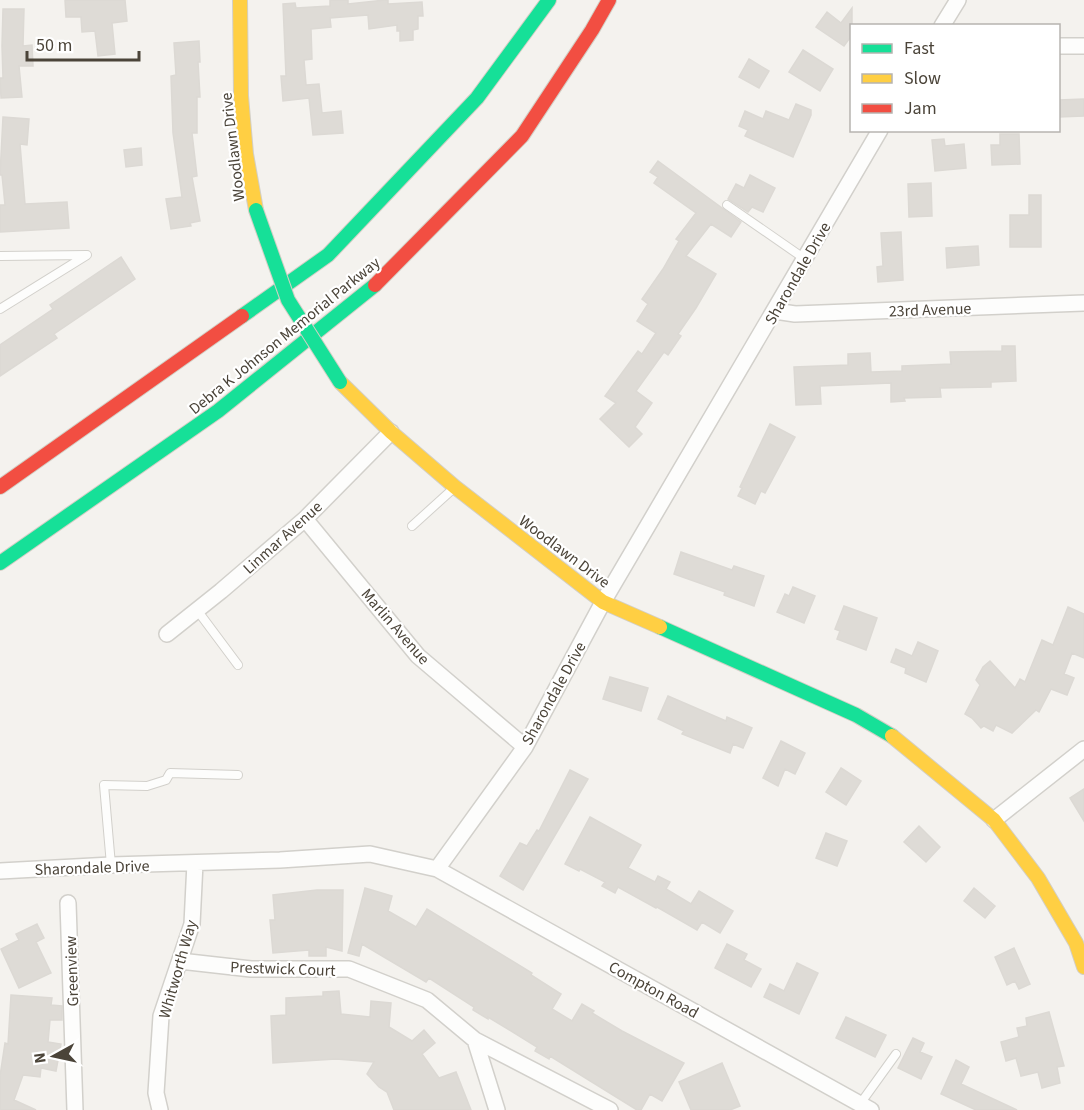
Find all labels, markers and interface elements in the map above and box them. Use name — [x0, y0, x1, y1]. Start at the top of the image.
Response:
scale bar — [27, 24, 140, 62]
legend — [850, 24, 1060, 132]
text: 50 m — [36, 33, 72, 58]
text: Fast — [904, 36, 935, 61]
text: Slow — [904, 66, 941, 91]
street label: Woodlawn Drive — [215, 91, 251, 202]
text: Jam — [904, 96, 937, 121]
street label: Sharondale Drive — [760, 218, 836, 329]
street label: Debra K Johnson Memorial Parkway — [185, 251, 385, 420]
street label: 23rd Avenue — [888, 298, 972, 322]
street label: Linmar Avenue — [238, 496, 327, 579]
street label: Woodlawn Drive — [514, 510, 615, 593]
street label: Marlin Avenue — [356, 584, 435, 670]
street label: Sharondale Drive — [516, 638, 591, 749]
street label: Sharondale Drive — [34, 855, 150, 881]
street label: Whitworth Way — [153, 917, 203, 1021]
street label: Greenview — [60, 935, 84, 1007]
street label: Prestwick Court — [230, 956, 337, 982]
street label: Compton Road — [605, 956, 703, 1024]
north arrow — [24, 1026, 84, 1086]
text: N — [29, 1051, 52, 1065]

